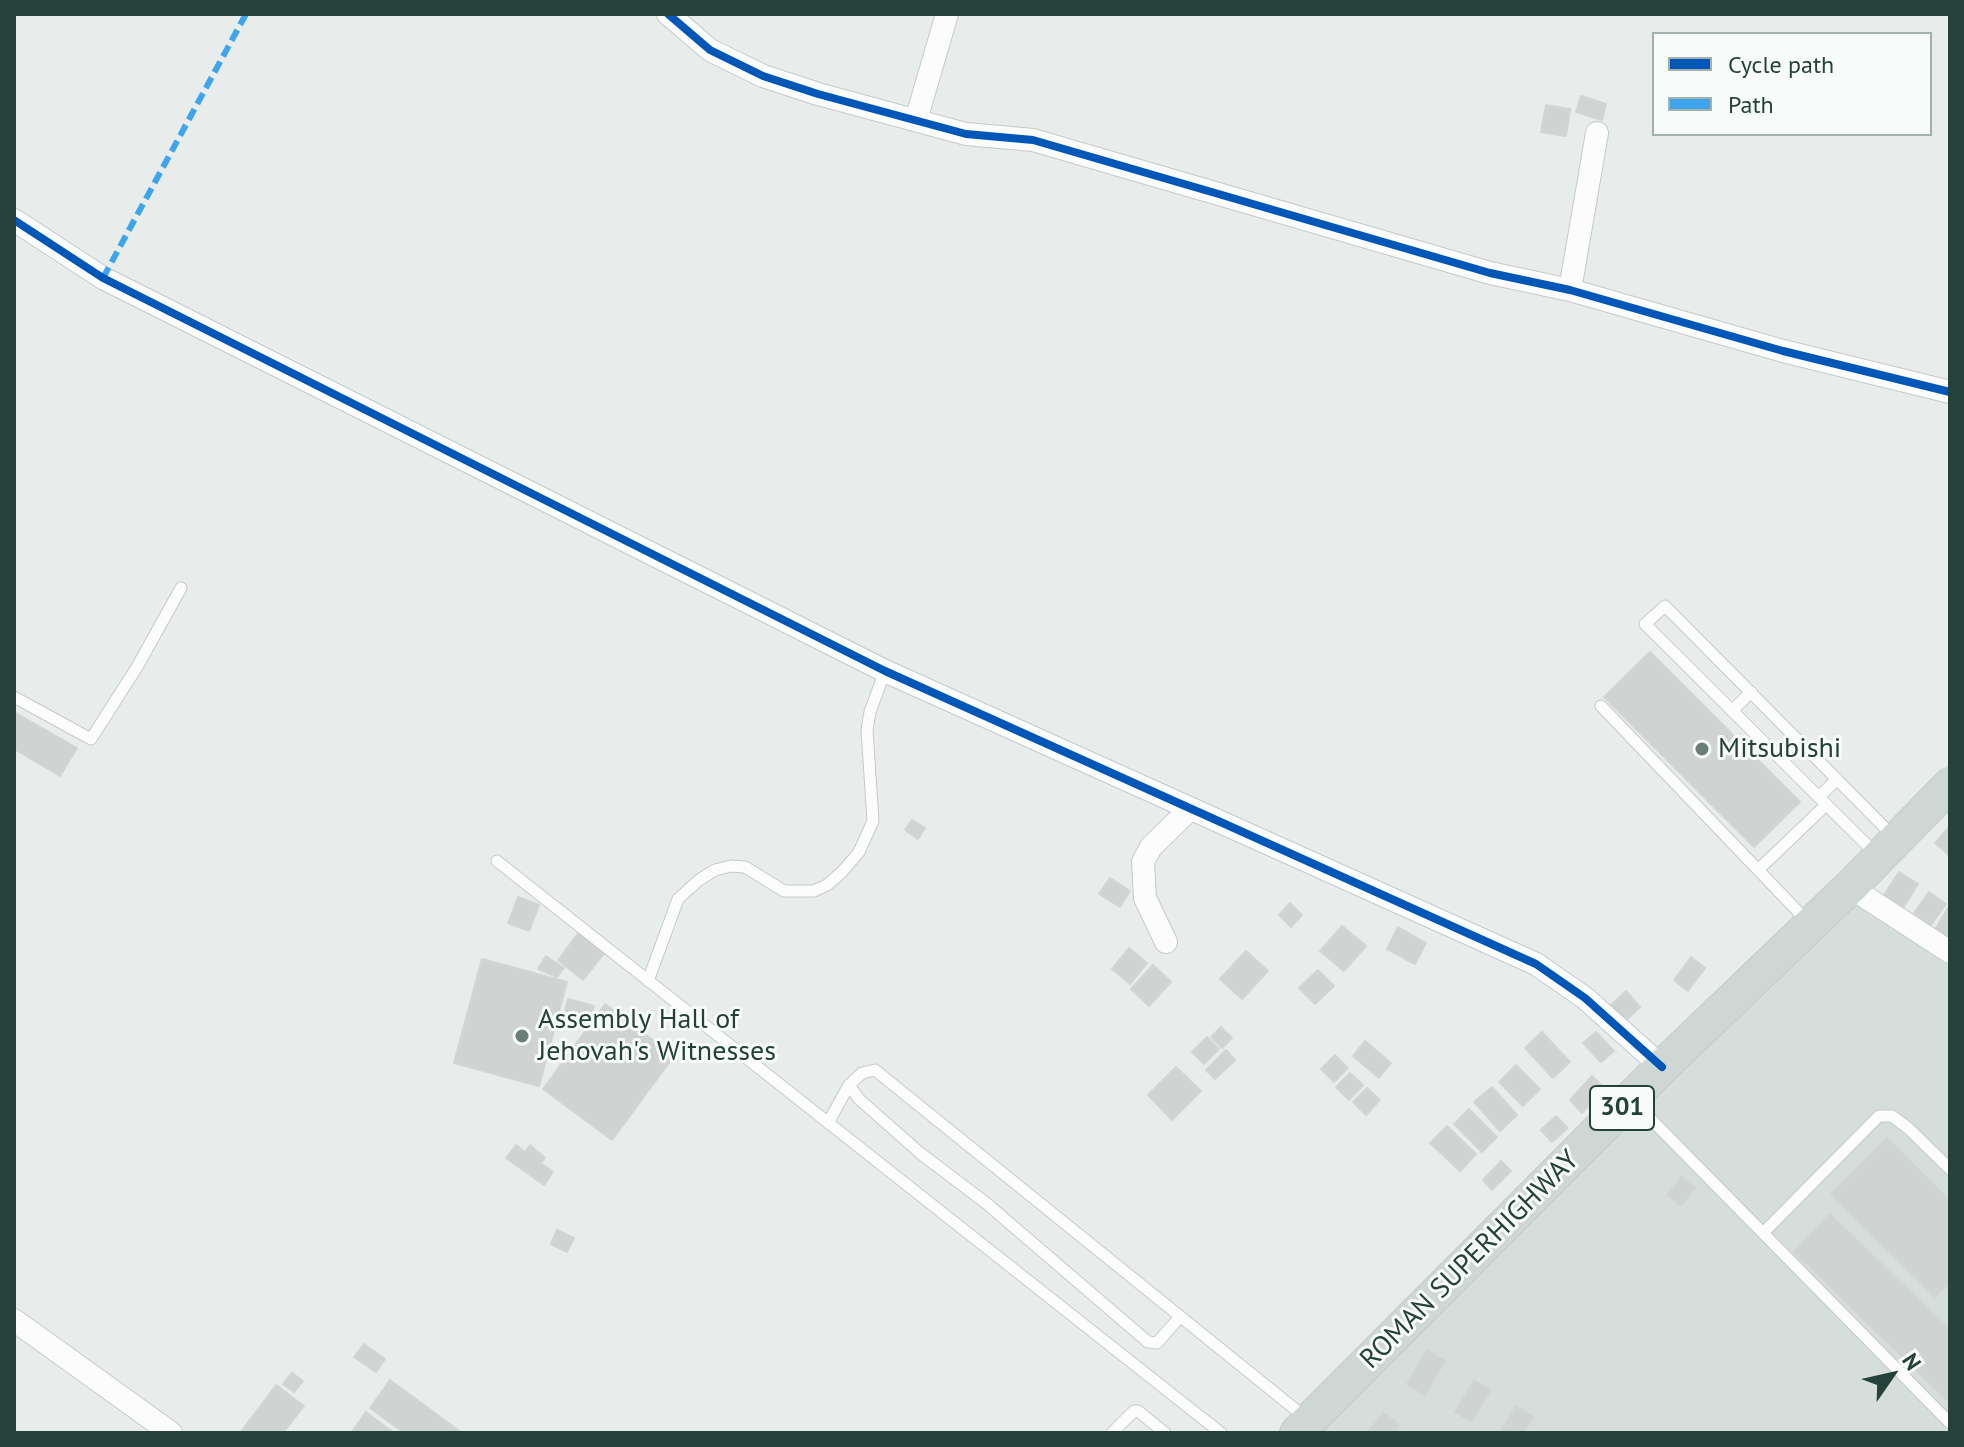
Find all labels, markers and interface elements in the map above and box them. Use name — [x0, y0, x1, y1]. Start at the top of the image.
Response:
legend — [1652, 32, 1932, 136]
text: Cycle path — [1728, 49, 1834, 80]
text: Path — [1728, 89, 1774, 120]
place label: Mitsubishi — [1718, 732, 1841, 766]
marker: Mitsubishi — [1693, 740, 1711, 758]
place label: Assembly Hall of Jehovah's Witnesses — [538, 1003, 776, 1069]
marker: Assembly Hall of Jehovah's Witnesses — [513, 1027, 531, 1045]
road number: 301 — [1590, 1086, 1654, 1130]
street label: ROMAN SUPERHIGHWAY — [1354, 1144, 1586, 1376]
north arrow — [1852, 1335, 1932, 1415]
text: N — [1896, 1348, 1928, 1375]

